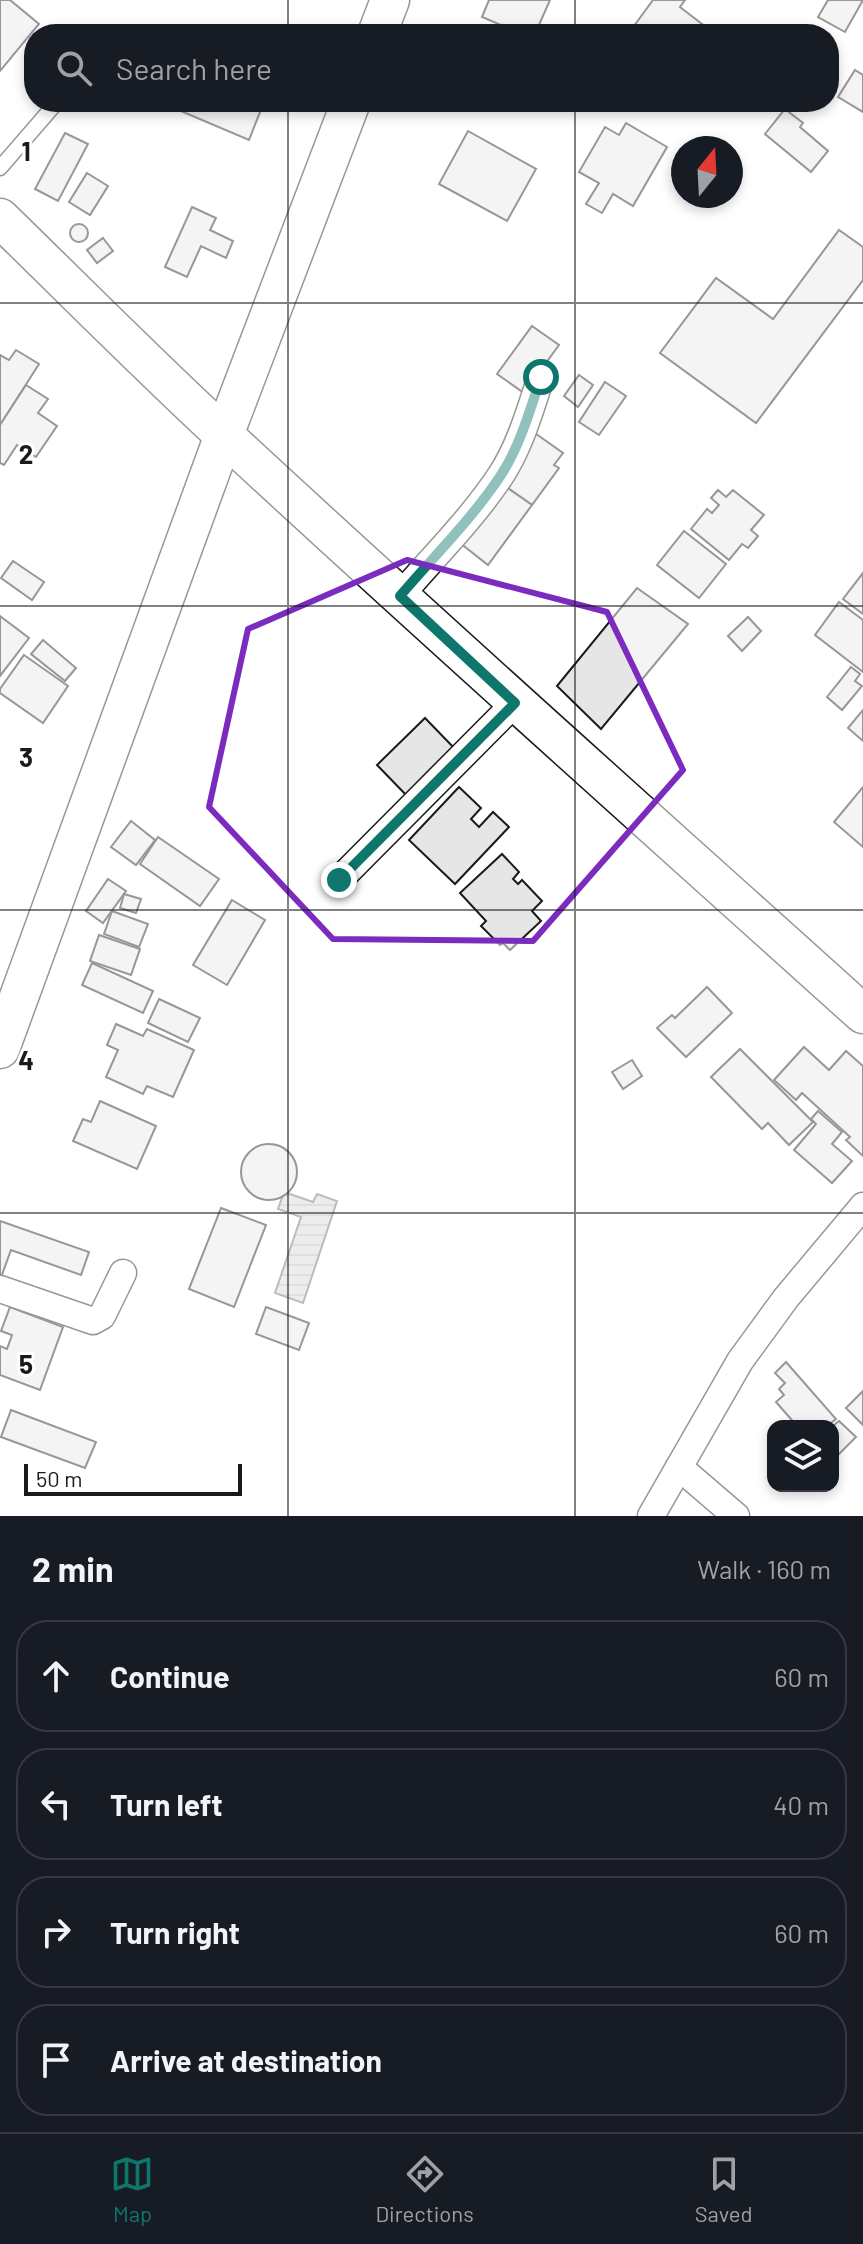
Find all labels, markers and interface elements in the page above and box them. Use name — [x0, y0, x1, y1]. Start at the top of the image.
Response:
search box — [24, 24, 839, 112]
icon: search — [52, 46, 96, 90]
text: Search here — [116, 50, 272, 86]
text: 1 — [21, 135, 31, 166]
north arrow — [671, 136, 743, 208]
route start — [523, 359, 559, 395]
text: 2 — [19, 438, 33, 469]
text: 3 — [19, 741, 33, 772]
route end — [321, 862, 357, 898]
text: 4 — [18, 1044, 34, 1075]
text: 5 — [19, 1348, 33, 1379]
map controls — [767, 1420, 839, 1492]
button: layers — [767, 1420, 839, 1492]
scale bar — [24, 1460, 242, 1496]
text: 50 m — [36, 1465, 82, 1491]
text: 2 min — [32, 1548, 114, 1589]
text: Walk · 160 m — [697, 1553, 831, 1584]
icon: ahead — [34, 1654, 78, 1698]
text: Continue — [110, 1658, 230, 1694]
text: 60 m — [774, 1661, 829, 1692]
icon: left — [34, 1782, 78, 1826]
text: Turn left — [110, 1786, 223, 1822]
text: 40 m — [773, 1789, 829, 1820]
icon: right — [34, 1910, 78, 1954]
text: Turn right — [110, 1914, 240, 1950]
text: 60 m — [774, 1917, 829, 1948]
icon: arrive — [34, 2038, 78, 2082]
text: Arrive at destination — [110, 2042, 382, 2078]
tab: Map — [110, 2152, 154, 2226]
tab: Directions — [375, 2152, 474, 2226]
tab: Saved — [695, 2152, 752, 2226]

